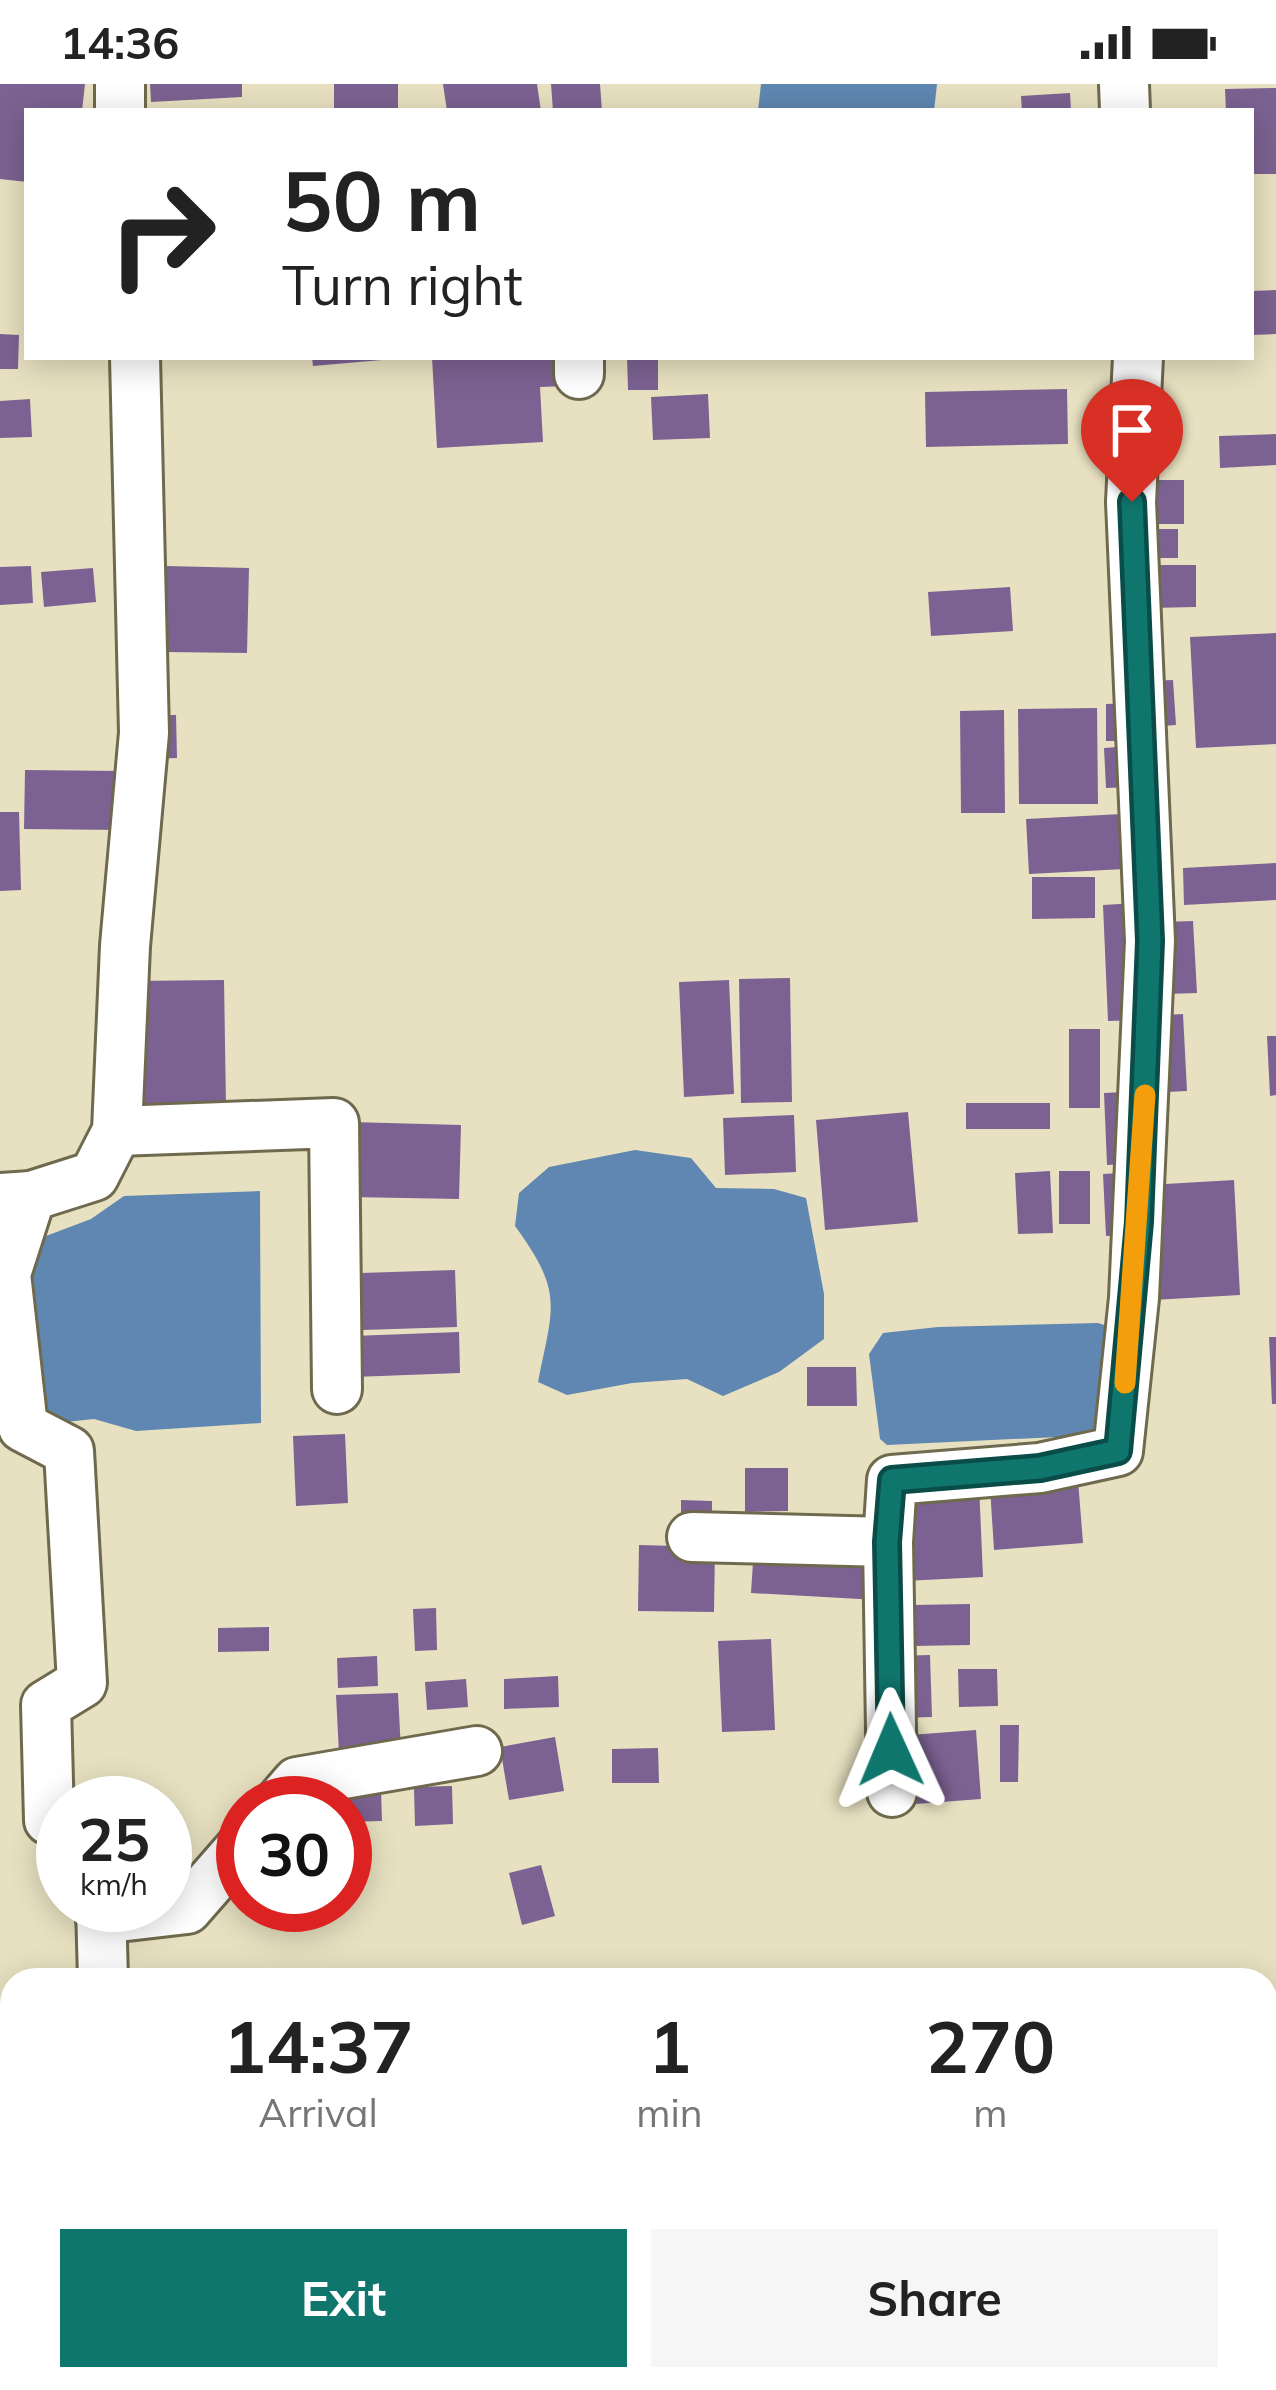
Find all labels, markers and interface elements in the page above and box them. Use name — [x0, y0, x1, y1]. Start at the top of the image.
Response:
text: 14:36 — [60, 14, 179, 70]
text: 50 m — [282, 147, 481, 252]
icon: right — [84, 156, 240, 312]
text: Turn right — [282, 251, 523, 319]
pin — [1081, 379, 1183, 502]
icon: arrive — [1099, 397, 1165, 463]
position arrow — [828, 1687, 954, 1813]
speed limit sign: 30 — [216, 1776, 372, 1932]
text: 25 — [78, 1801, 150, 1876]
text: km/h — [80, 1865, 148, 1903]
text: 14:37 — [223, 2001, 413, 2091]
text: 1 — [648, 2001, 691, 2091]
text: 270 — [926, 2001, 1055, 2091]
text: Arrival — [259, 2088, 378, 2137]
text: min — [636, 2088, 703, 2137]
text: m — [973, 2088, 1007, 2137]
button: Exit — [60, 2229, 627, 2367]
button: Share — [651, 2229, 1218, 2367]

